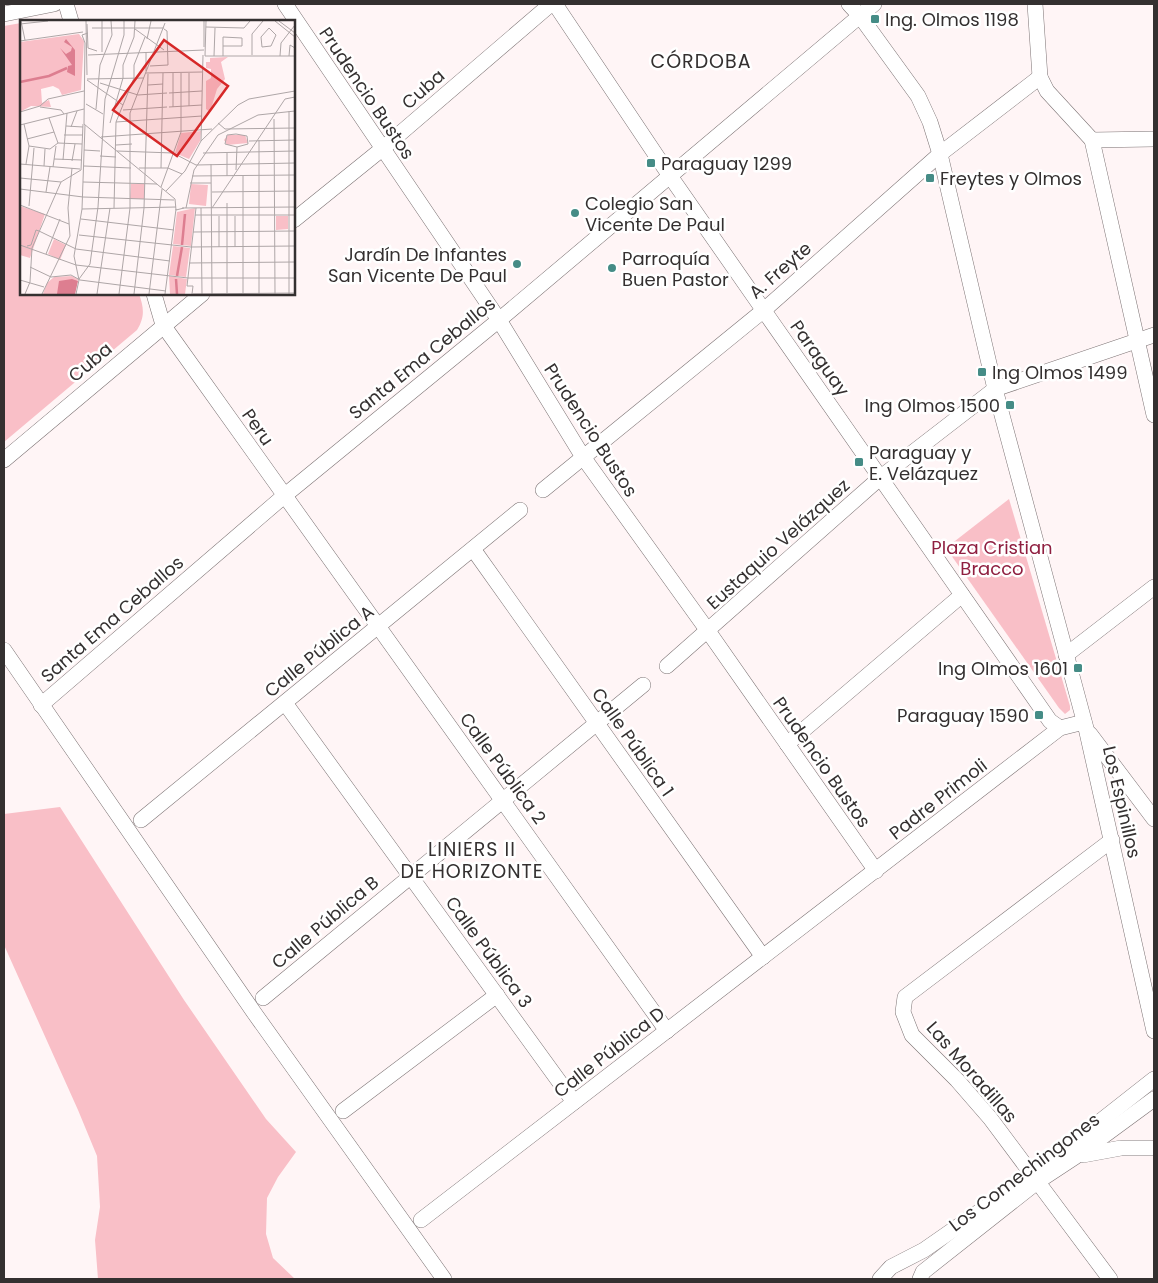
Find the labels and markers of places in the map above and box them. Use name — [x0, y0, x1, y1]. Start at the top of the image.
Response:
place label: Ing. Olmos 1198 — [885, 7, 1019, 32]
marker: Ing. Olmos 1198 — [869, 13, 881, 25]
place label: Paraguay 1299 — [661, 151, 792, 176]
marker: Paraguay 1299 — [645, 157, 657, 169]
place label: Freytes y Olmos — [940, 166, 1082, 191]
marker: Freytes y Olmos — [924, 172, 936, 184]
place label: Colegio San Vicente De Paul — [585, 191, 725, 237]
marker: Colegio San Vicente De Paul — [569, 207, 581, 219]
place label: Jardín De Infantes San Vicente De Paul — [328, 242, 507, 288]
place label: Parroquía Buen Pastor — [622, 246, 729, 292]
marker: Jardín De Infantes San Vicente De Paul — [511, 258, 523, 270]
marker: Parroquía Buen Pastor — [606, 262, 618, 274]
place label: Ing Olmos 1499 — [992, 360, 1128, 385]
marker: Ing Olmos 1499 — [976, 366, 988, 378]
place label: Ing Olmos 1500 — [865, 393, 1000, 418]
marker: Ing Olmos 1500 — [1004, 399, 1016, 411]
place label: Paraguay y E. Velázquez — [869, 440, 978, 486]
marker: Paraguay y E. Velázquez — [853, 456, 865, 468]
place label: Ing Olmos 1601 — [938, 656, 1068, 681]
marker: Ing Olmos 1601 — [1072, 662, 1084, 674]
place label: Paraguay 1590 — [897, 703, 1029, 728]
marker: Paraguay 1590 — [1033, 709, 1045, 721]

